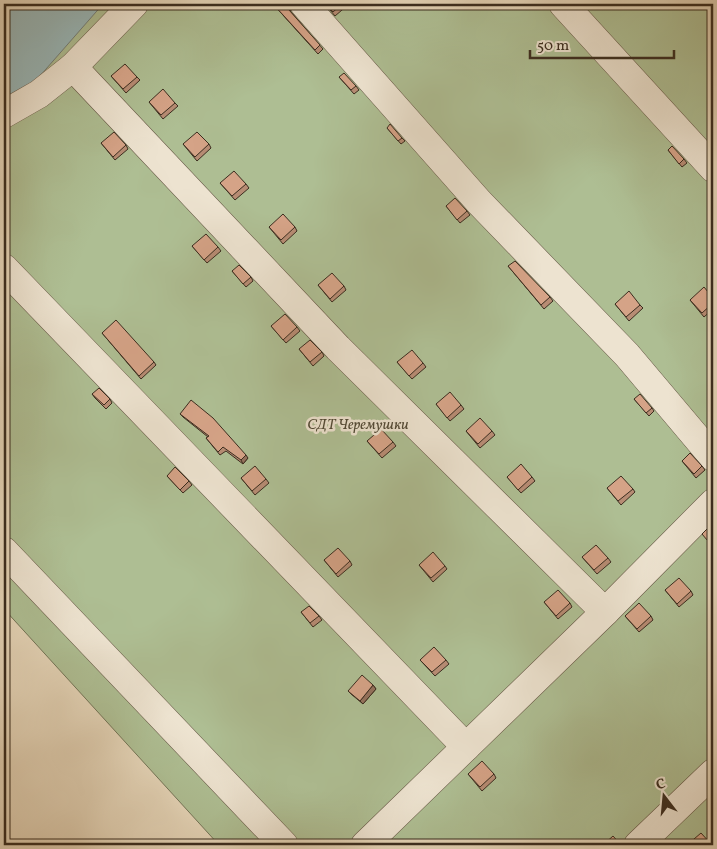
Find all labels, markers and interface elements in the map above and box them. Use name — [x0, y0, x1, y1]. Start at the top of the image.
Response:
scale bar — [530, 28, 673, 60]
text: 50 m — [537, 36, 569, 57]
park label: СДТ Черемушки — [307, 415, 409, 436]
north arrow — [640, 772, 690, 822]
text: С — [654, 775, 668, 795]

